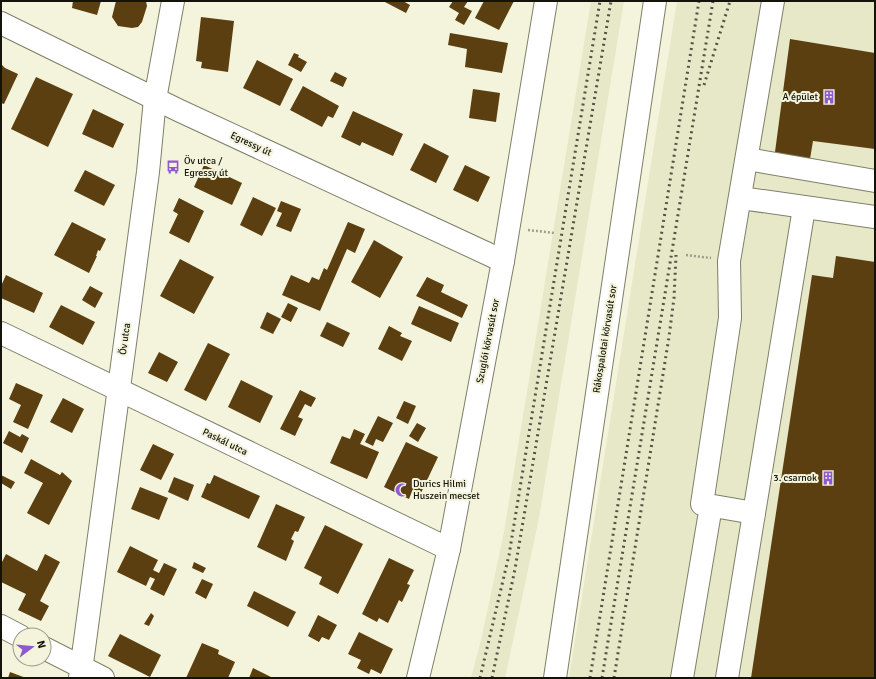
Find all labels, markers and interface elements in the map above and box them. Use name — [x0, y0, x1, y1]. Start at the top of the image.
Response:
building icon: A épület — [821, 89, 837, 105]
place label: A épület — [783, 91, 818, 103]
street label: Egressy út — [229, 129, 274, 159]
place label: Öv utca / Egressy út — [184, 155, 228, 179]
bus stop icon: Öv utca / Egressy út — [165, 159, 181, 175]
street label: Rákospalotai körvasút sor — [591, 284, 620, 394]
street label: Szuglói körvasút sor — [474, 297, 502, 384]
street label: Öv utca — [117, 322, 133, 356]
street label: Paskál utca — [200, 426, 250, 458]
building icon: 3. csarnok — [820, 470, 836, 486]
place label: 3. csarnok — [773, 472, 817, 484]
place label: Durics Hilmi Huszein mecset — [413, 478, 480, 502]
mosque icon: Durics Hilmi Huszein mecset — [394, 482, 410, 498]
north arrow — [12, 627, 52, 667]
text: N — [34, 639, 48, 650]

